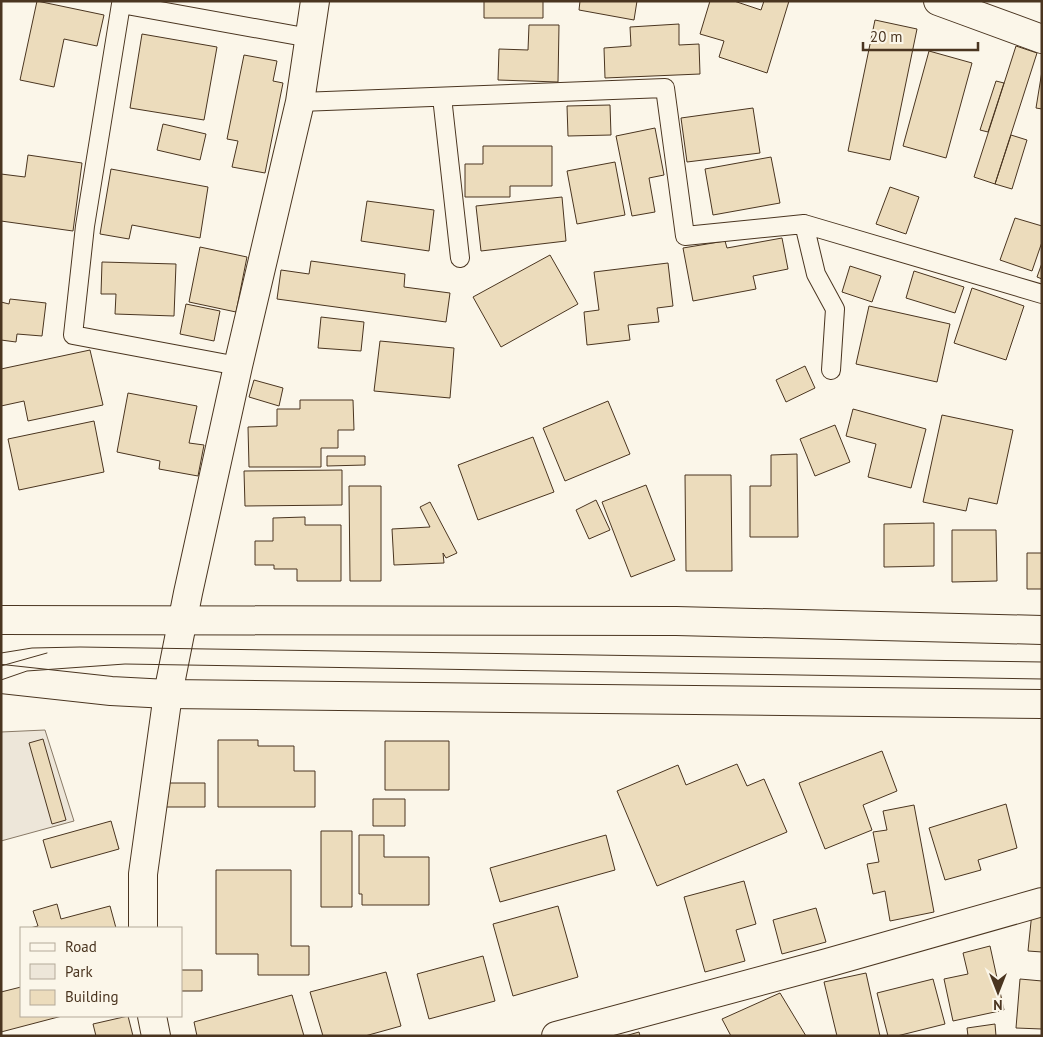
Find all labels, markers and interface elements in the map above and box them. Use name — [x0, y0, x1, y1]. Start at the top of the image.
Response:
scale bar — [863, 20, 978, 52]
text: 20 m — [870, 27, 903, 46]
legend — [20, 927, 182, 1017]
text: Road — [65, 937, 97, 956]
text: Park — [65, 962, 93, 981]
north arrow — [973, 967, 1023, 1017]
text: Building — [65, 987, 119, 1006]
text: N — [993, 996, 1003, 1014]

